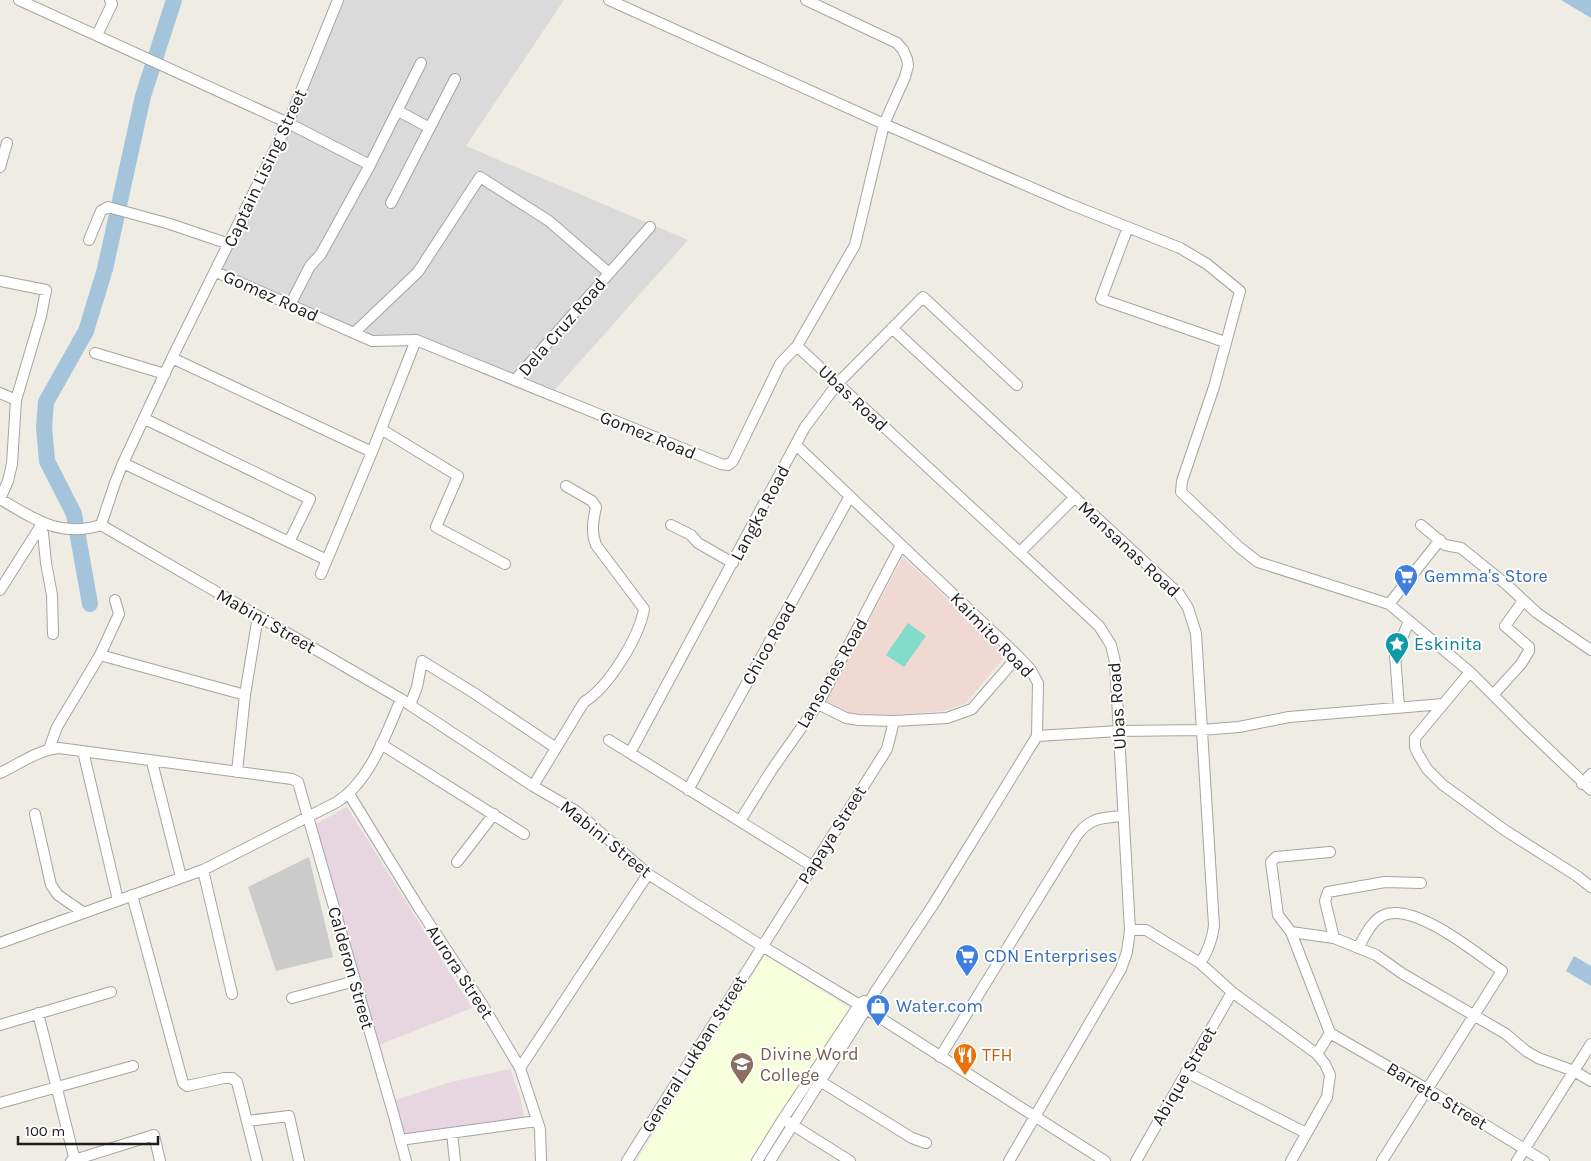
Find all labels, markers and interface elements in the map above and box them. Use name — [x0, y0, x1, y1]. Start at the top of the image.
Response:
street label: Captain Lising Street — [219, 85, 311, 251]
street label: Gomez Road — [220, 265, 322, 327]
street label: Dela Cruz Road — [513, 273, 611, 381]
street label: Ubas Road — [814, 360, 892, 436]
street label: Gomez Road — [597, 406, 699, 464]
street label: Langka Road — [726, 461, 794, 565]
street label: Mansanas Road — [1073, 496, 1185, 602]
supermarket icon: Gemma's Store — [1393, 563, 1419, 597]
place label: Gemma's Store — [1424, 565, 1548, 587]
street label: Mabini Street — [212, 584, 320, 658]
street label: Kaimito Road — [946, 588, 1038, 682]
street label: Chico Road — [737, 597, 801, 689]
street label: Lansones Road — [792, 614, 872, 732]
place icon: Eskinita — [1384, 631, 1410, 665]
place label: Eskinita — [1414, 633, 1482, 655]
street label: Ubas Road — [1103, 662, 1131, 750]
street label: Papaya Street — [793, 781, 871, 888]
street label: Mabini Street — [556, 795, 656, 883]
street label: Calderon Street — [323, 904, 379, 1032]
street label: Aurora Street — [421, 921, 499, 1023]
supermarket icon: CDN Enterprises — [954, 943, 980, 977]
place label: CDN Enterprises — [984, 945, 1118, 967]
street label: General Lukban Street — [637, 971, 751, 1137]
shop icon: Water.com — [865, 993, 891, 1027]
place label: Water.com — [896, 995, 983, 1017]
street label: Abique Street — [1147, 1022, 1221, 1129]
restaurant icon: TFH — [952, 1042, 978, 1076]
place label: Divine Word College — [760, 1043, 859, 1086]
place label: TFH — [982, 1044, 1012, 1066]
school or university icon: Divine Word College — [729, 1051, 755, 1085]
street label: Barreto Street — [1383, 1057, 1492, 1135]
scale bar — [18, 1114, 158, 1146]
text: 100 m — [25, 1122, 65, 1140]

